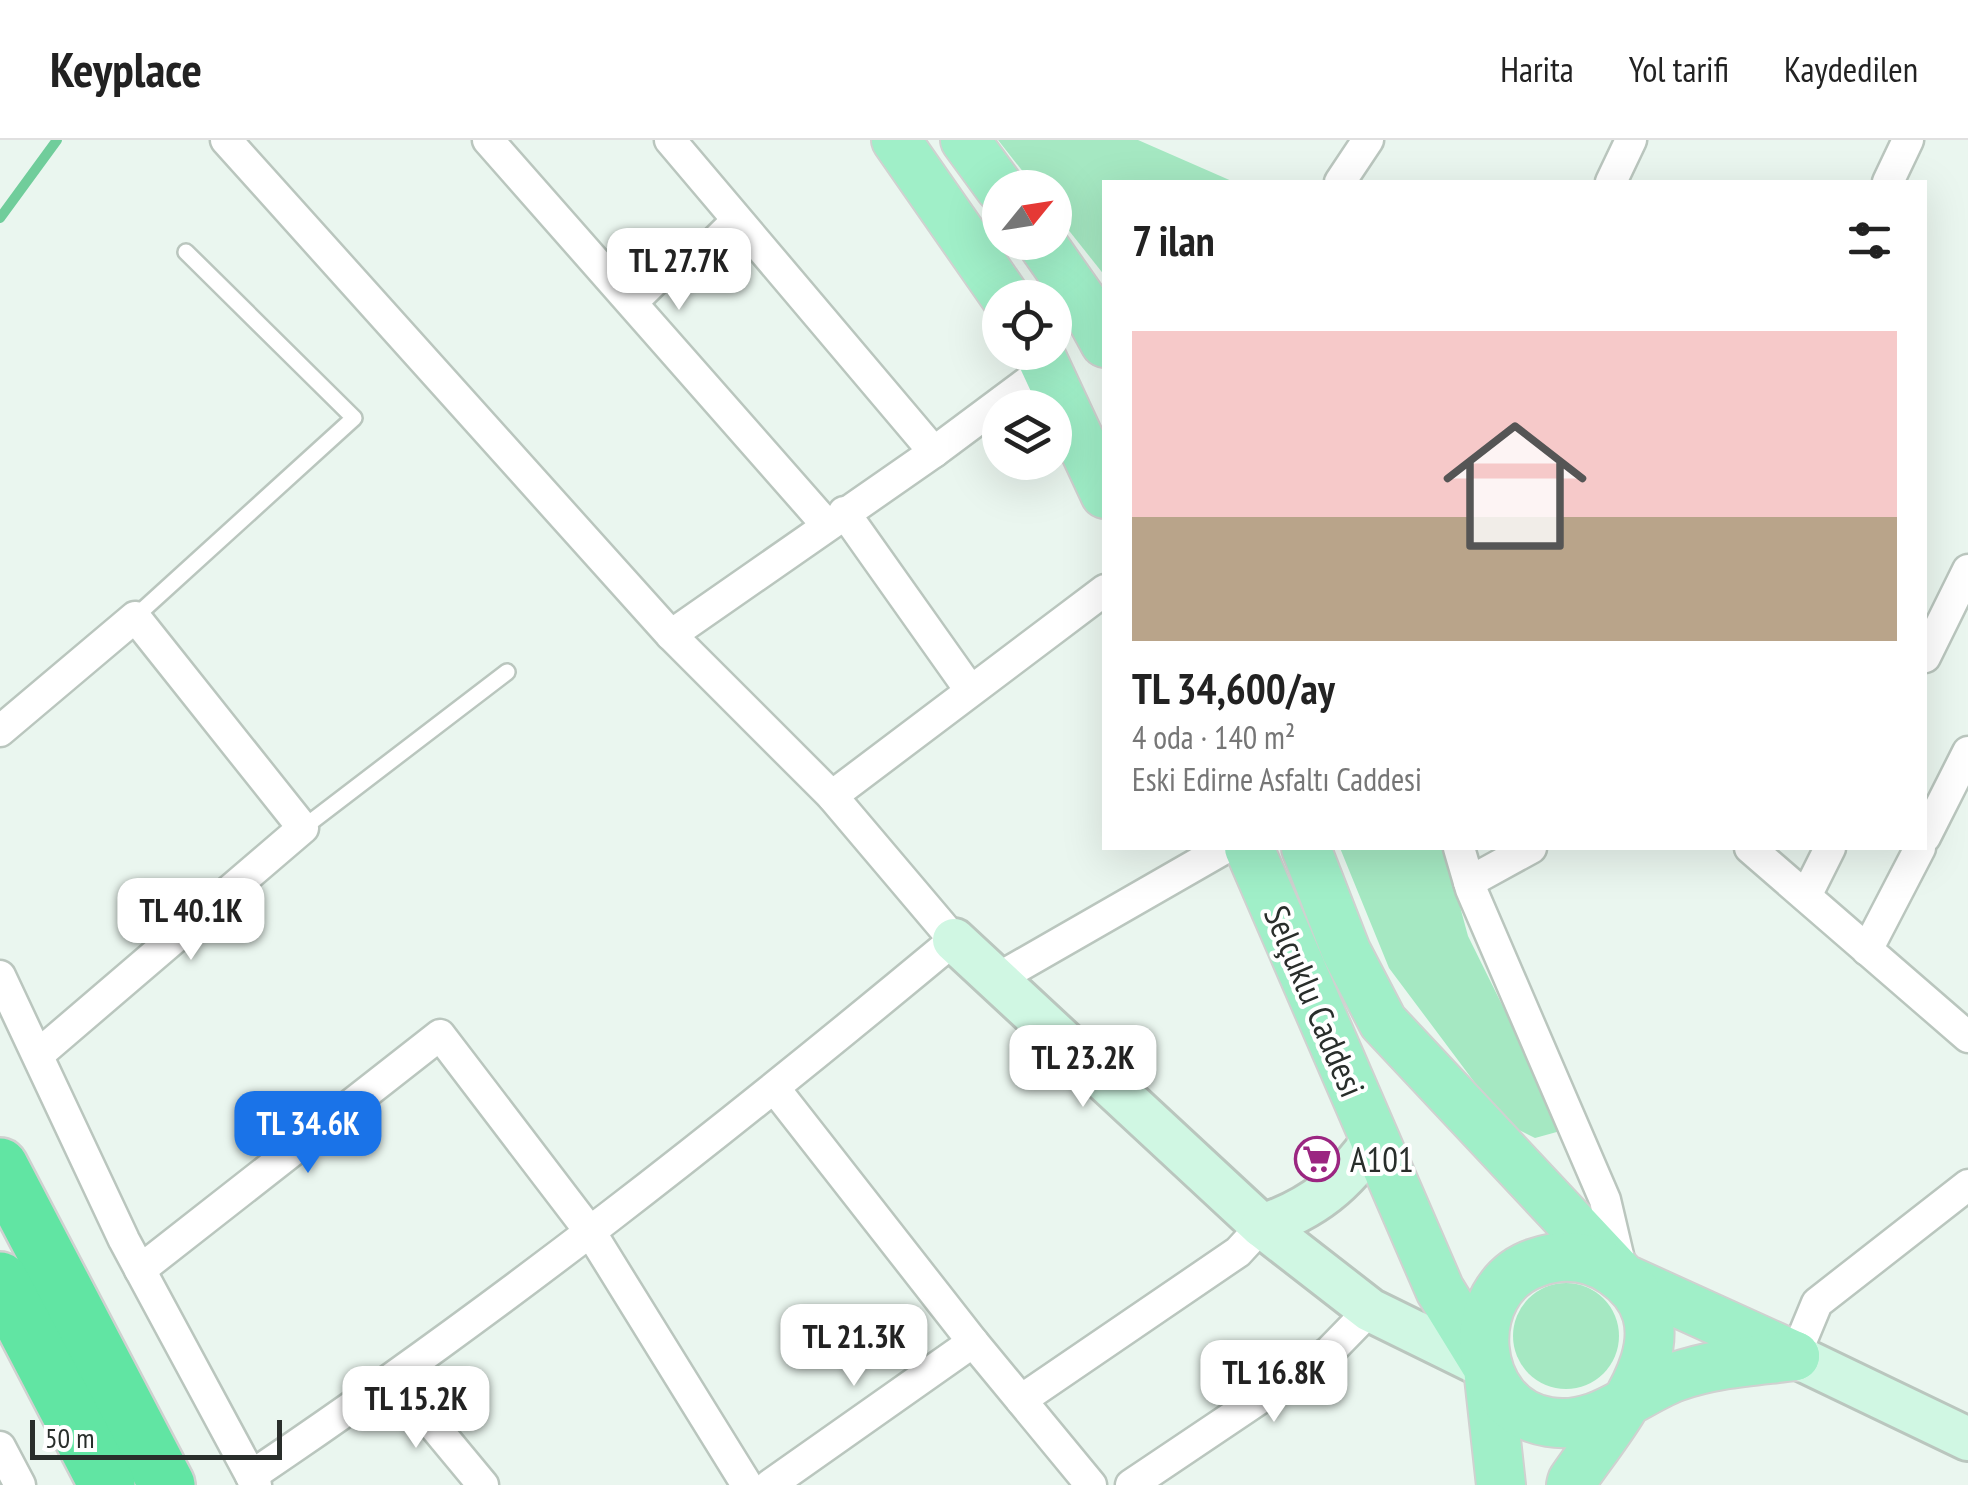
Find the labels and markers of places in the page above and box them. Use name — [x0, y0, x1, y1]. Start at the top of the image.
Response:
pin: TL 27.7K — [576, 228, 782, 313]
pin: TL 40.1K — [88, 878, 294, 963]
pin: TL 23.2K — [980, 1025, 1186, 1110]
pin: TL 34.6K — [205, 1091, 411, 1176]
supermarket icon: A101 — [1294, 1136, 1340, 1182]
place label: A101 — [1350, 1136, 1414, 1182]
pin: TL 21.3K — [751, 1304, 957, 1389]
pin: TL 16.8K — [1171, 1340, 1377, 1425]
pin: TL 15.2K — [313, 1366, 519, 1451]

